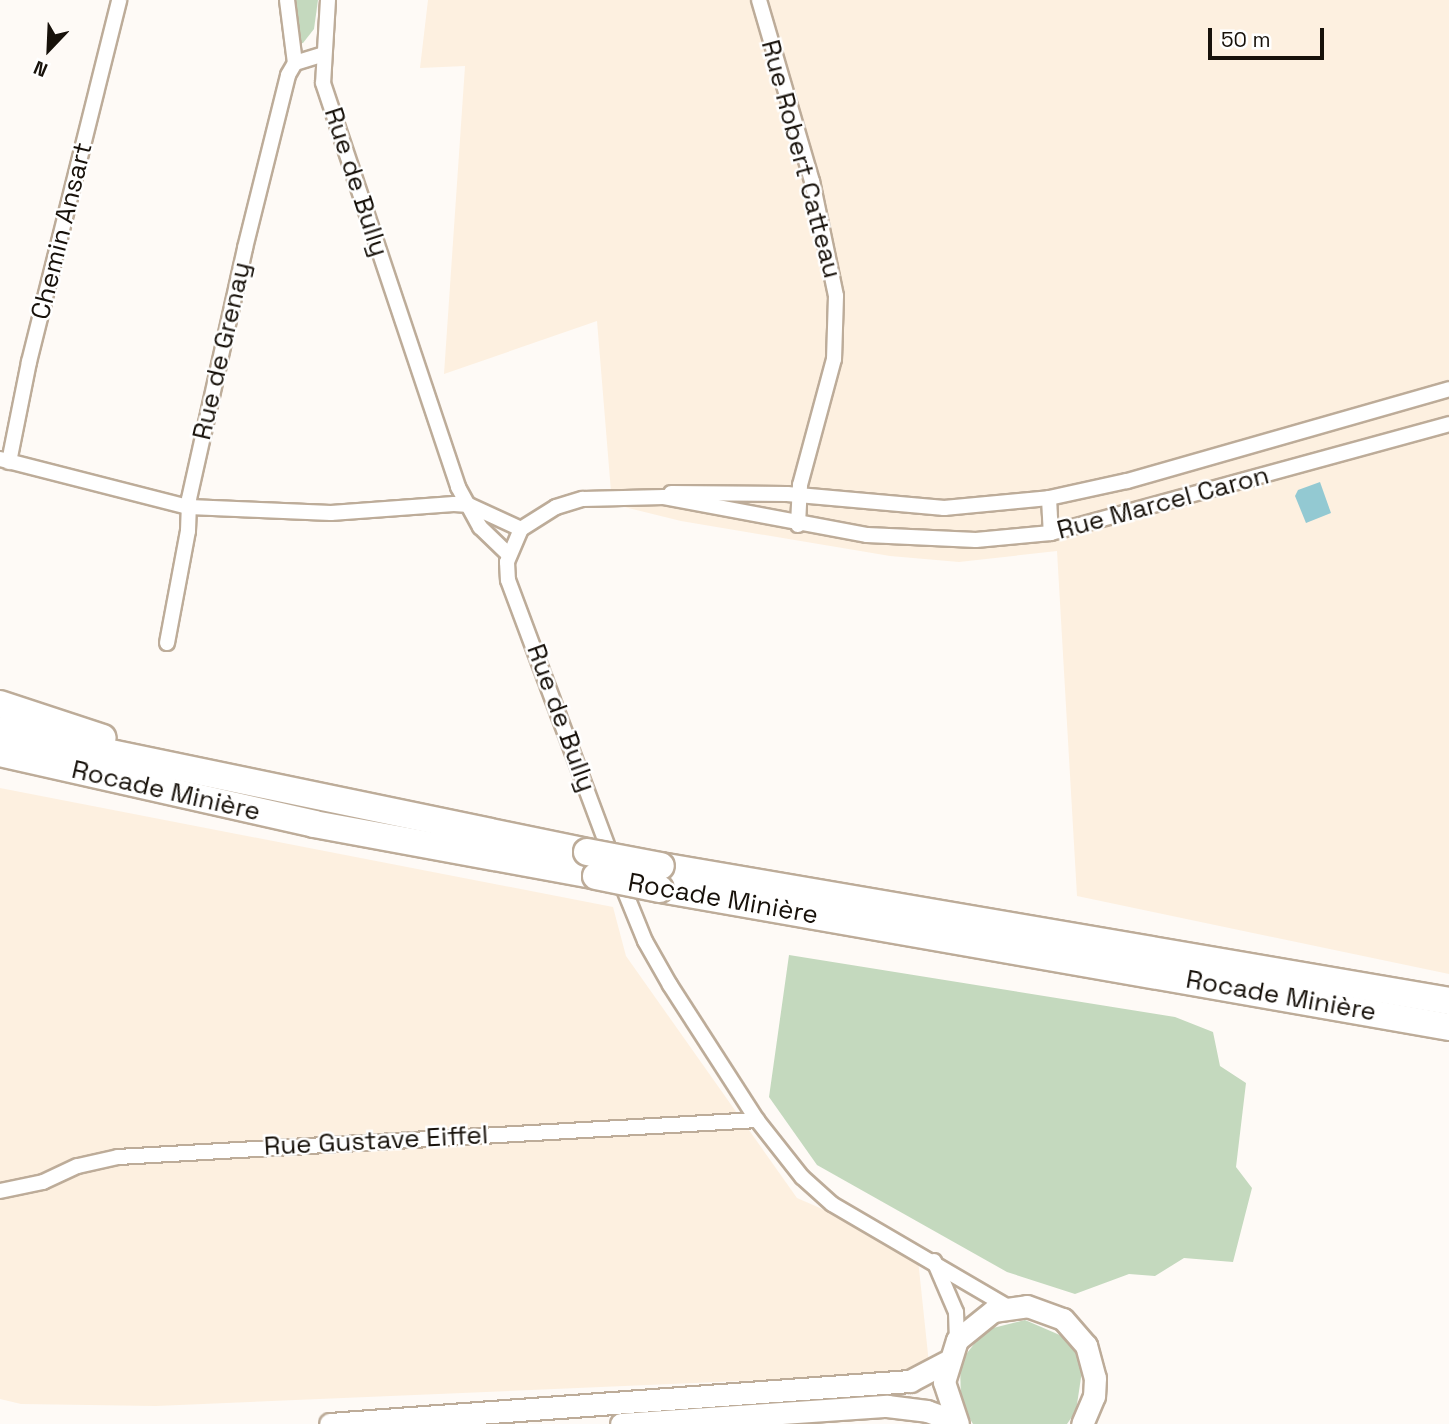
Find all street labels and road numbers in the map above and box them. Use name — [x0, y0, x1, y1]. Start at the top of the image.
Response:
street label: Rue Robert Catteau — [754, 36, 848, 282]
street label: Rue de Bully — [317, 103, 395, 261]
street label: Chemin Ansart — [25, 139, 99, 323]
street label: Rue de Grenay — [186, 259, 258, 443]
street label: Rue Marcel Caron — [1054, 460, 1272, 546]
street label: Rue de Bully — [520, 640, 602, 796]
street label: Rocade Minière — [69, 754, 263, 828]
street label: Rocade Minière — [625, 867, 821, 931]
street label: Rocade Minière — [1183, 964, 1379, 1028]
street label: Rue Gustave Eiffel — [263, 1120, 489, 1162]

